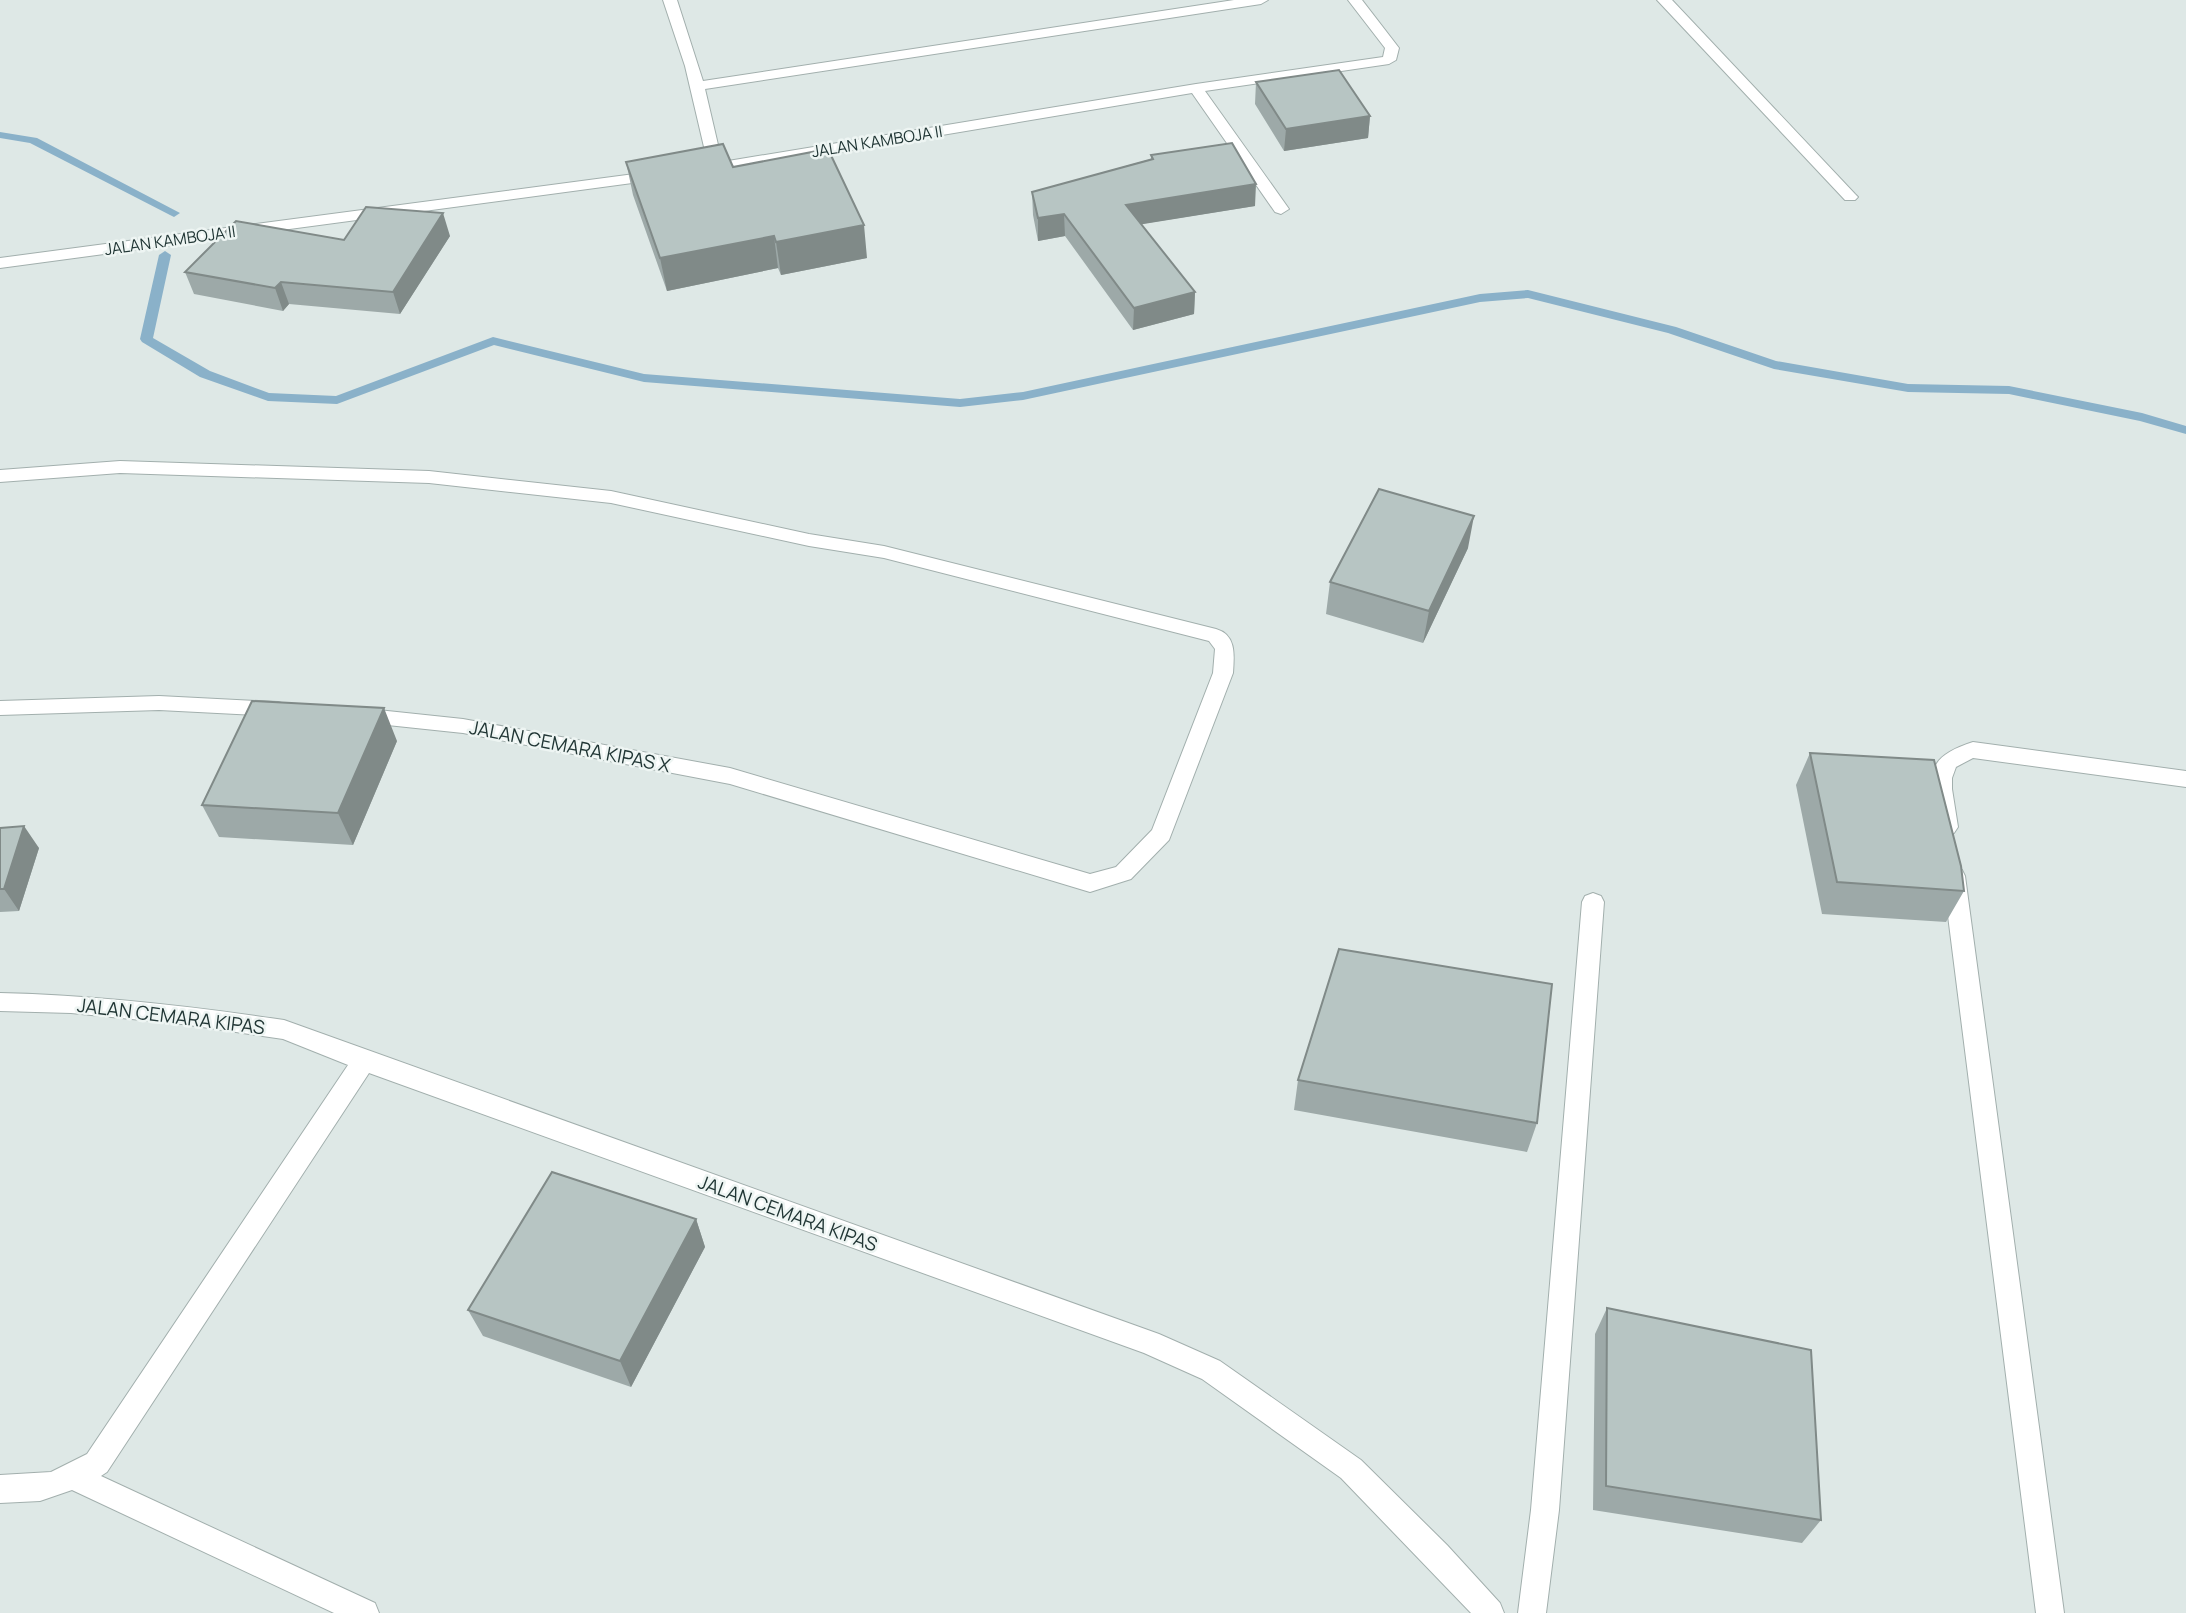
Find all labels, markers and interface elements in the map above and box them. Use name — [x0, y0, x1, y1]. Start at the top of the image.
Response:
street label: JALAN KAMBOJA II — [810, 120, 944, 162]
street label: JALAN KAMBOJA II — [103, 220, 237, 260]
street label: JALAN CEMARA KIPAS X — [467, 714, 673, 778]
street label: JALAN CEMARA KIPAS — [76, 992, 267, 1040]
street label: JALAN CEMARA KIPAS — [695, 1168, 881, 1258]

